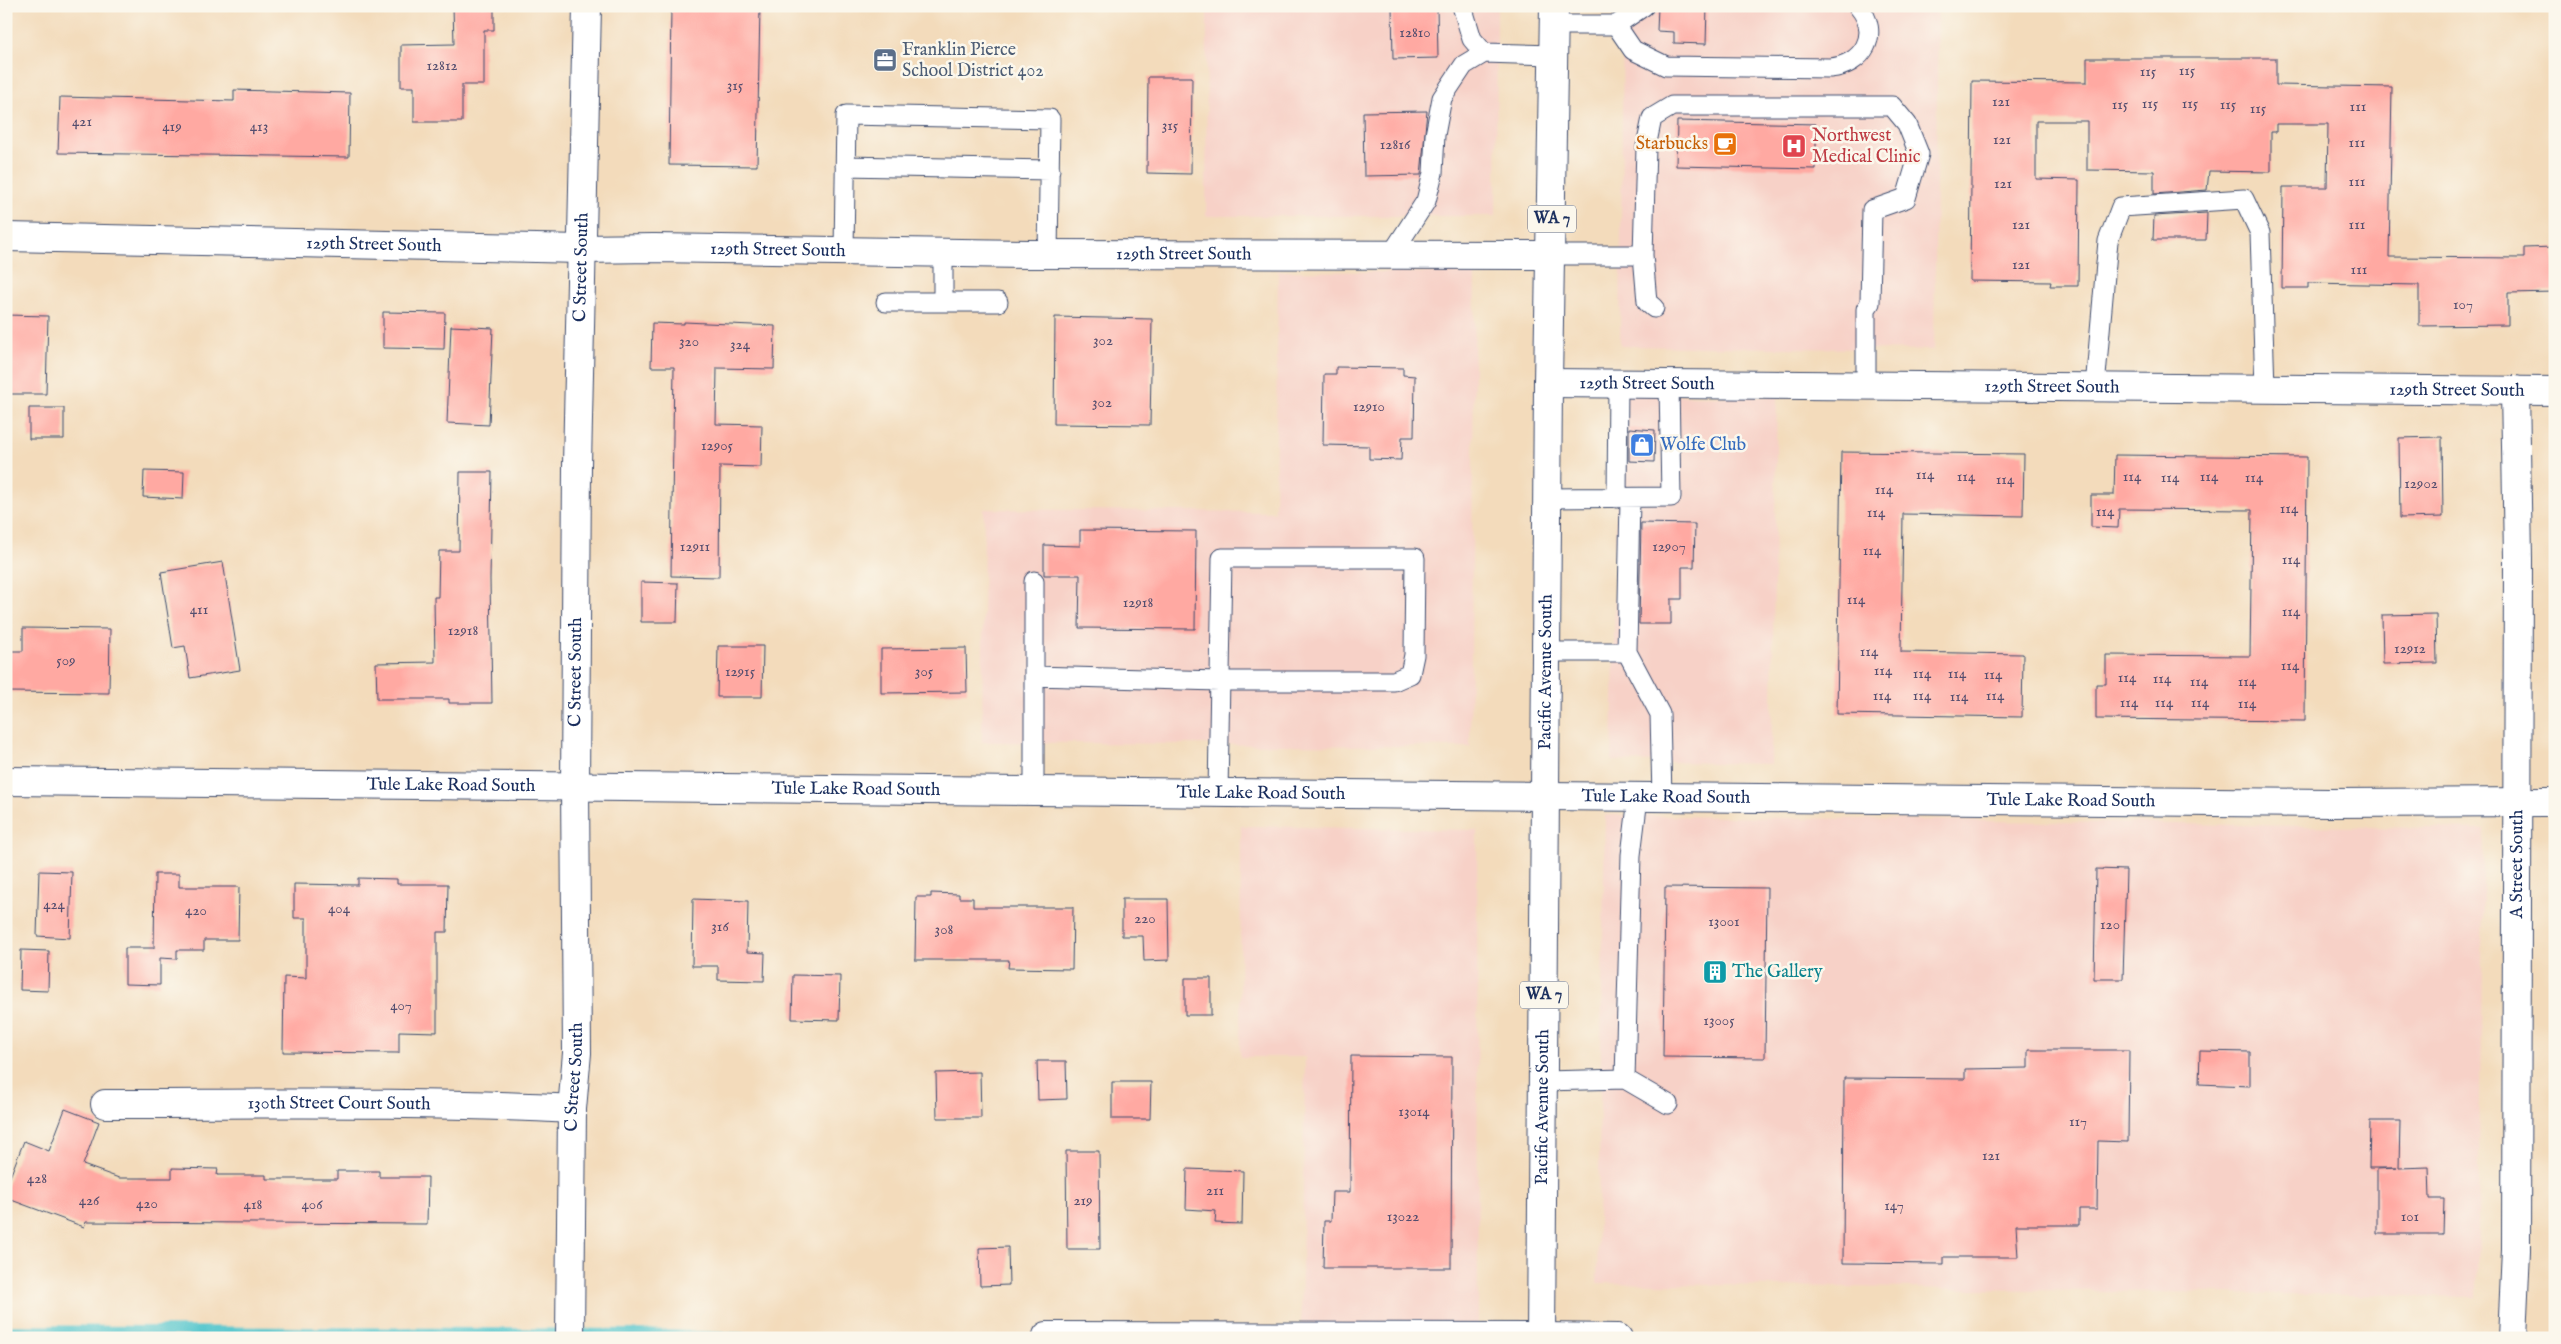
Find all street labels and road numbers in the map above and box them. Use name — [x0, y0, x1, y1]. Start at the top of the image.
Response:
road number: WA 7 — [1528, 205, 1576, 232]
street label: C Street South — [569, 212, 594, 322]
street label: 129th Street South — [306, 232, 442, 258]
street label: 129th Street South — [710, 237, 846, 263]
street label: 129th Street South — [1116, 243, 1252, 266]
street label: 129th Street South — [1579, 372, 1715, 396]
street label: 129th Street South — [1984, 375, 2120, 399]
street label: 129th Street South — [2389, 378, 2525, 402]
street label: Pacific Avenue South — [1534, 594, 1558, 750]
street label: C Street South — [564, 617, 588, 727]
street label: Tule Lake Road South — [366, 773, 536, 798]
street label: Tule Lake Road South — [771, 777, 941, 802]
street label: Tule Lake Road South — [1176, 781, 1346, 806]
street label: Tule Lake Road South — [1581, 785, 1751, 809]
street label: Tule Lake Road South — [1986, 788, 2156, 813]
street label: A Street South — [2505, 809, 2529, 920]
road number: WA 7 — [1520, 982, 1568, 1008]
street label: C Street South — [560, 1022, 589, 1132]
street label: Pacific Avenue South — [1531, 1029, 1555, 1185]
street label: 130th Street Court South — [247, 1092, 431, 1116]

